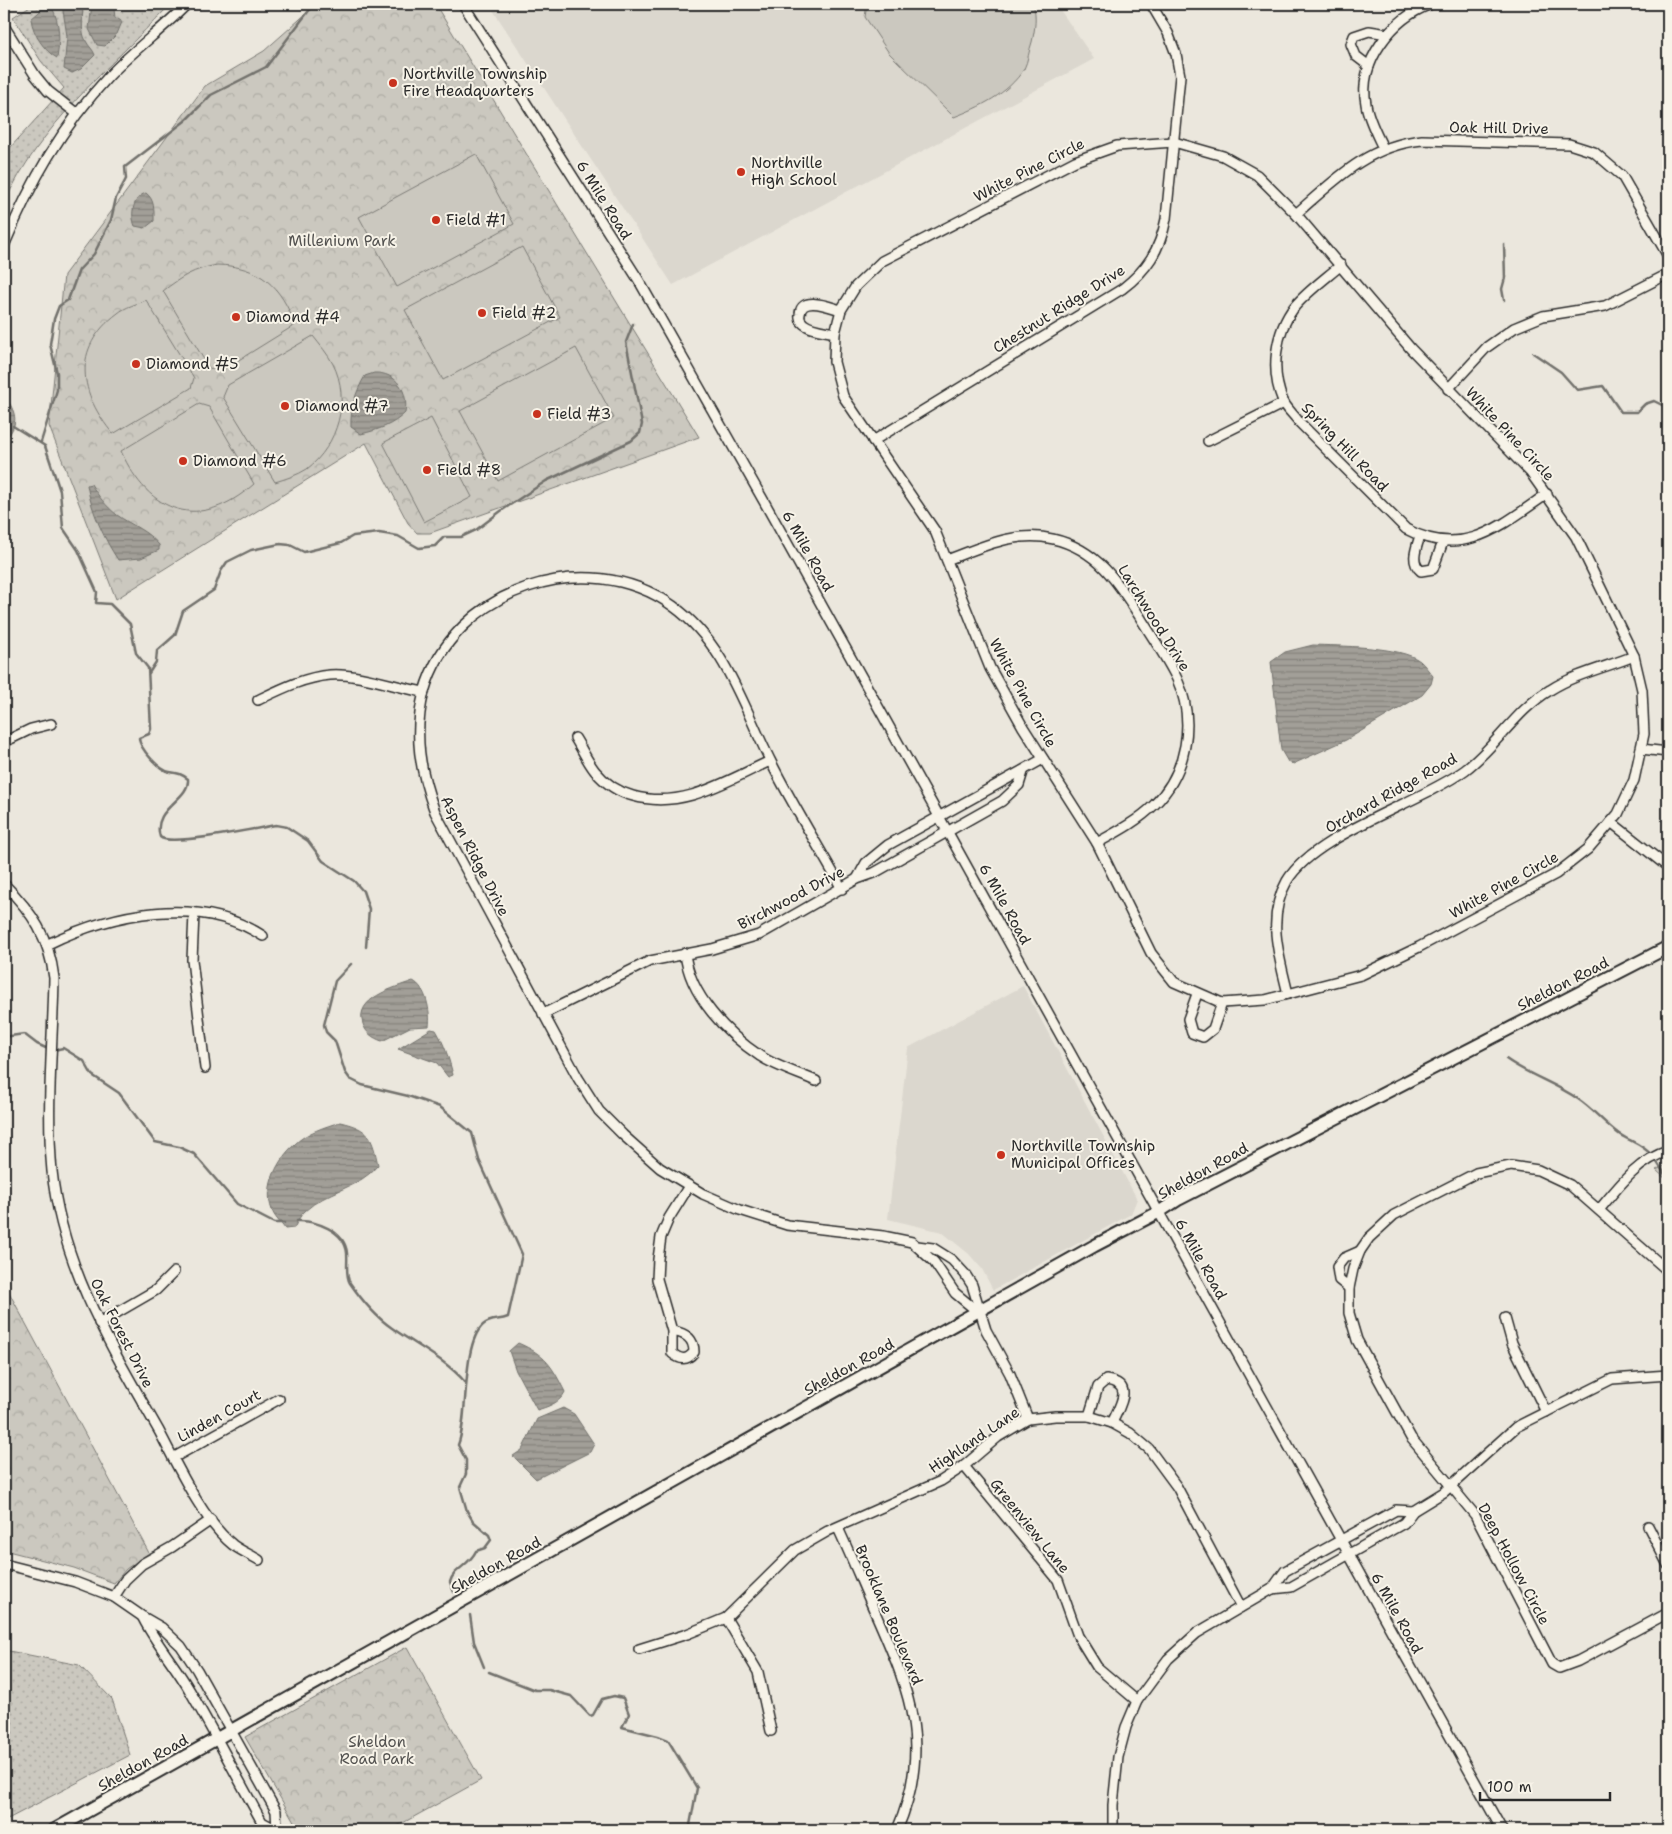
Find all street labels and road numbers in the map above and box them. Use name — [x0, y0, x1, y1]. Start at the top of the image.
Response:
street label: Oak Hill Drive — [1449, 117, 1549, 139]
street label: White Pine Circle — [970, 133, 1088, 207]
street label: 6 Mile Road — [572, 157, 637, 244]
street label: Chestnut Ridge Drive — [989, 260, 1129, 358]
street label: White Pine Circle — [1461, 383, 1559, 485]
street label: Spring Hill Road — [1297, 398, 1393, 496]
street label: 6 Mile Road — [777, 507, 839, 596]
street label: Larchwood Drive — [1113, 561, 1195, 675]
street label: White Pine Circle — [985, 635, 1061, 751]
street label: Orchard Ridge Road — [1322, 748, 1461, 838]
street label: Aspen Ridge Drive — [436, 793, 514, 919]
street label: White Pine Circle — [1446, 847, 1562, 923]
street label: 6 Mile Road — [974, 860, 1036, 949]
street label: Birchwood Drive — [734, 861, 848, 935]
street label: Sheldon Road — [1514, 952, 1613, 1016]
street label: Sheldon Road — [1154, 1138, 1252, 1204]
street label: 6 Mile Road — [1170, 1215, 1232, 1304]
street label: Oak Forest Drive — [86, 1275, 158, 1391]
street label: Sheldon Road — [800, 1334, 898, 1400]
street label: Linden Court — [174, 1385, 264, 1447]
street label: Highland Lane — [925, 1402, 1023, 1478]
street label: Greenview Lane — [986, 1474, 1074, 1578]
street label: Deep Hollow Circle — [1473, 1500, 1555, 1628]
street label: Sheldon Road — [447, 1532, 545, 1598]
street label: Brooklane Boulevard — [850, 1542, 928, 1688]
street label: 6 Mile Road — [1366, 1569, 1428, 1658]
street label: Sheldon Road — [94, 1730, 192, 1796]

